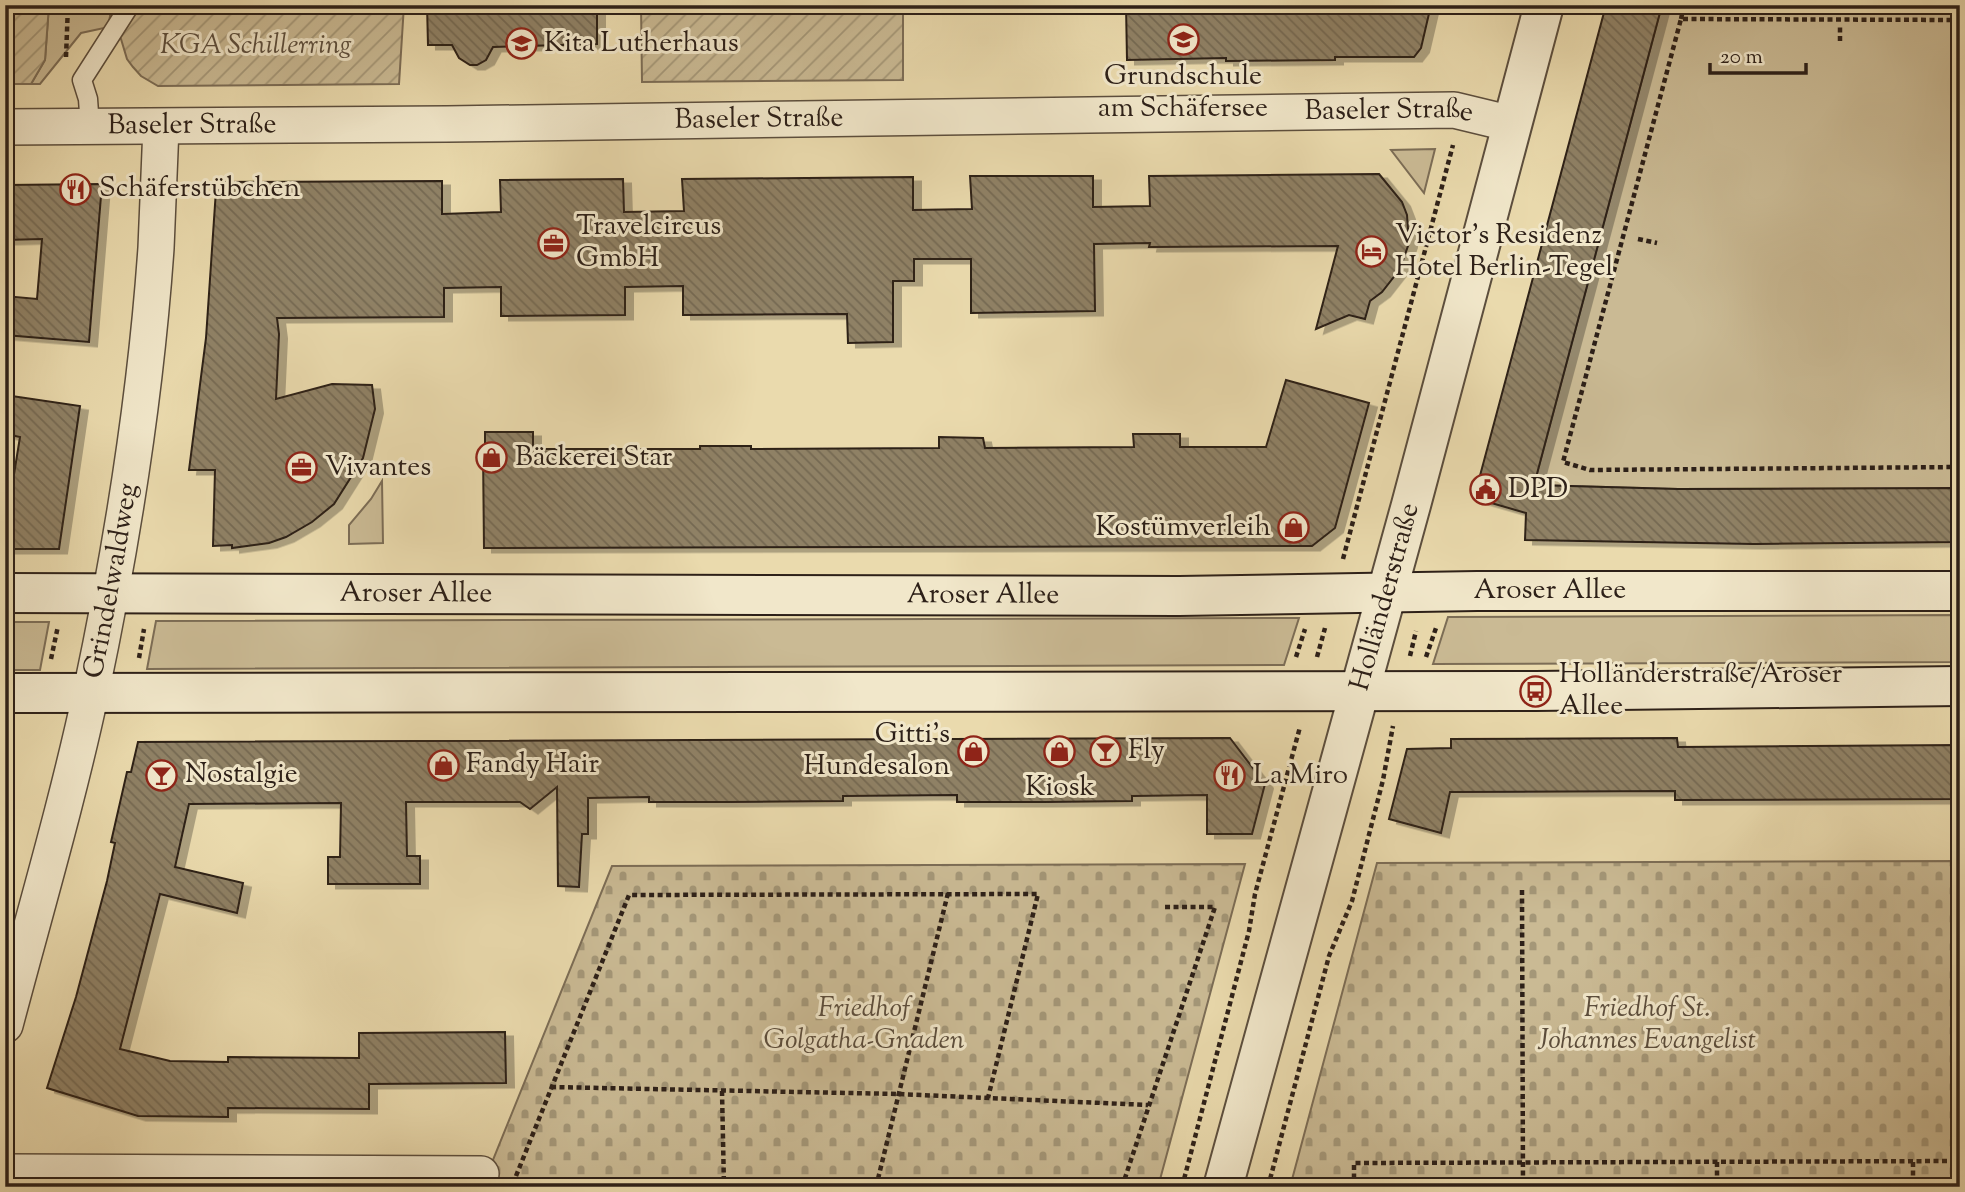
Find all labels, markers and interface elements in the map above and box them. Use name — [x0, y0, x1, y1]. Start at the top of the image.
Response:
school or university icon: Grundschule am Schäfersee — [1166, 23, 1200, 57]
place label: Kita Lutherhaus — [544, 24, 739, 64]
park label: KGA Schillerring — [160, 26, 352, 66]
school or university icon: Kita Lutherhaus — [504, 27, 538, 61]
scale bar — [1710, 32, 1806, 76]
text: 20 m — [1720, 43, 1763, 73]
place label: Grundschule am Schäfersee — [1098, 57, 1268, 129]
street label: Baseler Straße — [1304, 90, 1478, 134]
street label: Baseler Straße — [674, 98, 844, 141]
street label: Baseler Straße — [107, 105, 277, 146]
place label: Schäferstübchen — [99, 169, 300, 209]
restaurant icon: Schäferstübchen — [59, 172, 93, 206]
place label: Travelcircus GmbH — [576, 207, 721, 279]
place label: Victor's Residenz Hotel Berlin-Tegel — [1395, 216, 1613, 288]
office icon: Travelcircus GmbH — [536, 226, 570, 260]
hotel icon: Victor's Residenz Hotel Berlin-Tegel — [1355, 235, 1389, 269]
place label: Bäckerei Star — [515, 438, 673, 478]
shop icon: Bäckerei Star — [475, 441, 509, 475]
place label: Vivantes — [325, 448, 431, 488]
office icon: Vivantes — [285, 451, 319, 485]
place label: DPD — [1508, 470, 1568, 510]
public building icon: DPD — [1468, 473, 1502, 507]
street label: Grindelwaldweg — [74, 481, 149, 682]
street label: Holländerstraße — [1341, 499, 1431, 695]
place label: Kostümverleih — [1095, 508, 1271, 548]
shop icon: Kostümverleih — [1277, 511, 1311, 545]
street label: Aroser Allee — [1474, 571, 1626, 611]
street label: Aroser Allee — [340, 574, 492, 614]
street label: Aroser Allee — [907, 575, 1059, 616]
place label: Holländerstraße/Aroser Allee — [1559, 655, 1843, 727]
bus stop icon: Holländerstraße/Aroser Allee — [1519, 674, 1553, 708]
place label: Gitti's Hundesalon — [804, 715, 950, 787]
place label: Fly — [1128, 731, 1165, 771]
shop icon: Gitti's Hundesalon — [956, 734, 990, 768]
shop icon: Kiosk — [1043, 734, 1077, 768]
bar icon: Fly — [1088, 734, 1122, 768]
place label: Fandy Hair — [466, 745, 600, 785]
shop icon: Fandy Hair — [426, 748, 460, 782]
place label: Nostalgie — [185, 755, 298, 795]
place label: La Miro — [1253, 756, 1348, 796]
bar icon: Nostalgie — [145, 758, 179, 792]
restaurant icon: La Miro — [1213, 759, 1247, 793]
place label: Kiosk — [1025, 768, 1095, 808]
park label: Friedhof Golgatha-Gnaden — [764, 989, 965, 1061]
park label: Friedhof St. Johannes Evangelist — [1537, 989, 1756, 1061]

